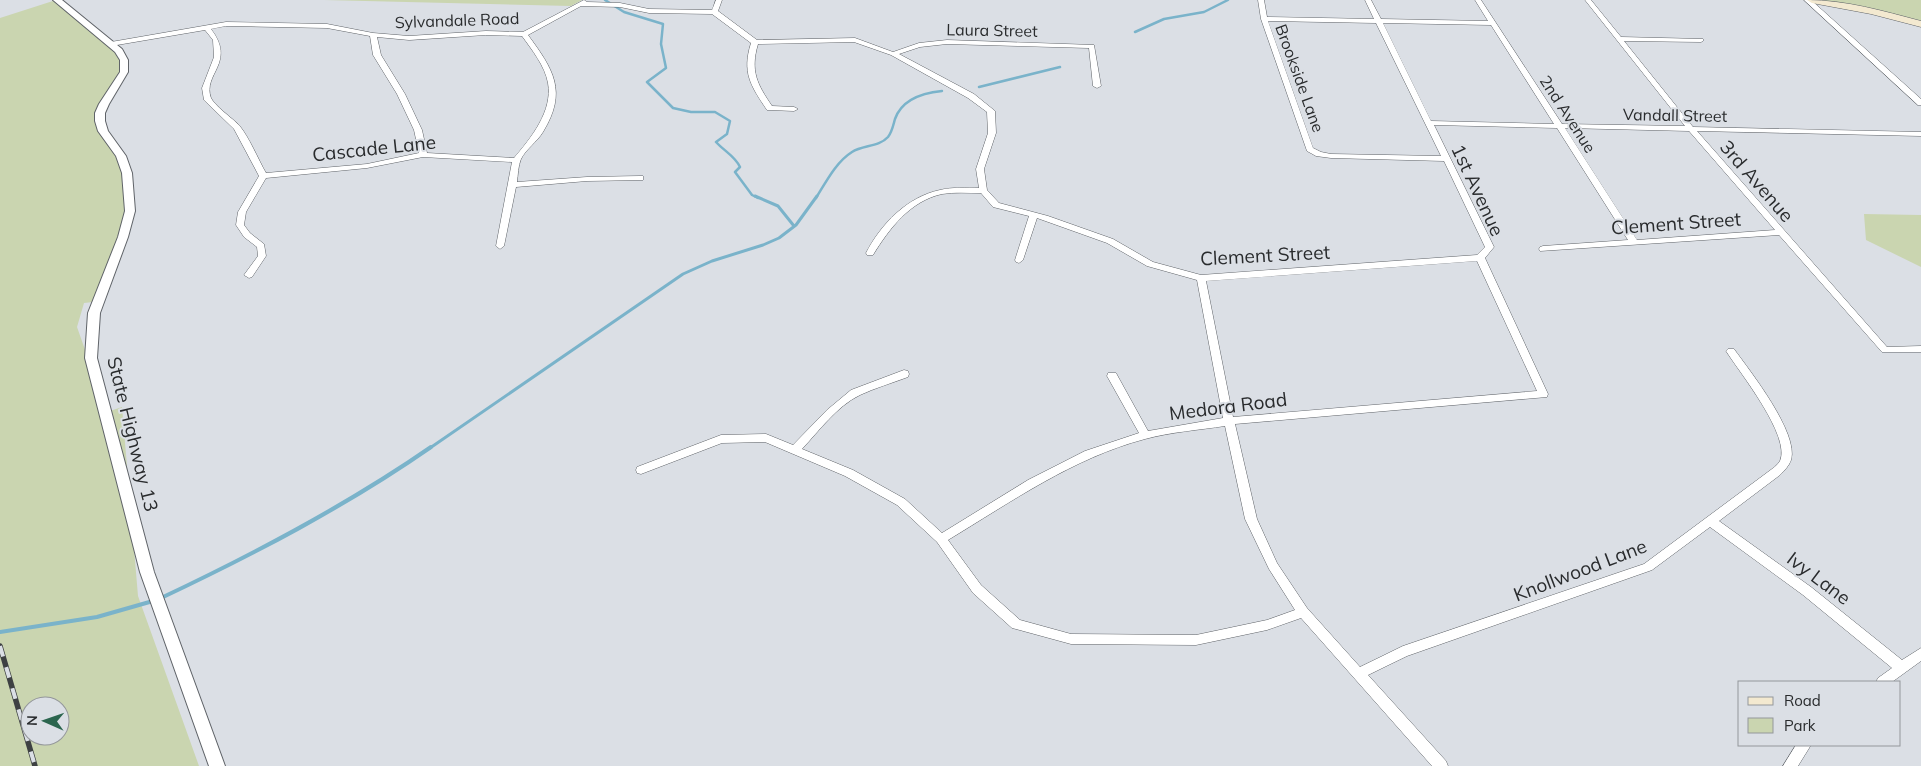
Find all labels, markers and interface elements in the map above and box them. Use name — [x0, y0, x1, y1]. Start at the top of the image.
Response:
street label: Sylvandale Road — [394, 8, 520, 32]
street label: Laura Street — [946, 19, 1038, 41]
street label: Brookside Lane — [1271, 21, 1329, 135]
street label: 2nd Avenue — [1536, 71, 1600, 157]
street label: Vandall Street — [1623, 104, 1728, 126]
street label: Cascade Lane — [311, 130, 437, 166]
street label: 3rd Avenue — [1715, 135, 1799, 227]
street label: 1st Avenue — [1446, 140, 1510, 240]
street label: Clement Street — [1610, 206, 1742, 240]
street label: Clement Street — [1199, 240, 1331, 270]
street label: State Highway 13 — [102, 354, 164, 514]
street label: Medora Road — [1168, 387, 1288, 425]
street label: Knollwood Lane — [1510, 534, 1650, 606]
street label: Ivy Lane — [1782, 546, 1856, 610]
legend — [1738, 681, 1901, 746]
text: Road — [1784, 691, 1821, 710]
north arrow — [20, 696, 70, 746]
text: N — [23, 715, 41, 726]
text: Park — [1784, 716, 1816, 735]

